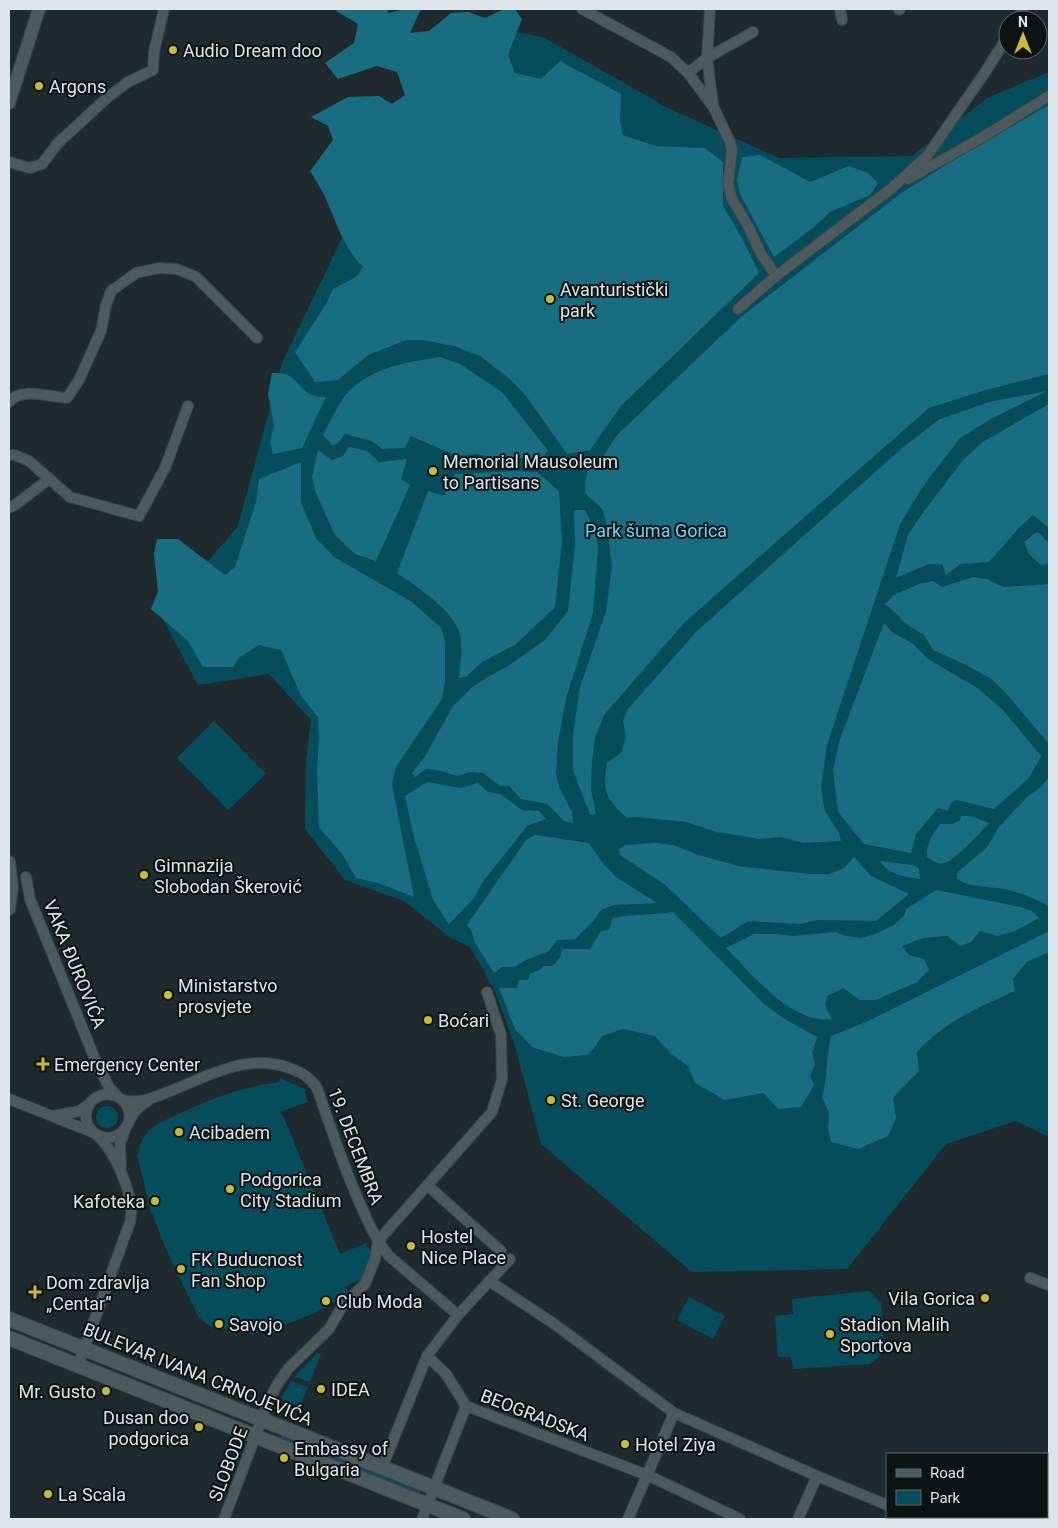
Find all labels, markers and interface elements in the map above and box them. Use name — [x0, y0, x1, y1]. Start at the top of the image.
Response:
north arrow — [998, 10, 1048, 60]
text: N — [1018, 14, 1028, 30]
place label: Audio Dream doo — [183, 40, 322, 61]
marker: Audio Dream doo — [167, 44, 179, 56]
place label: Argons — [49, 76, 106, 97]
marker: Argons — [33, 80, 45, 92]
place label: Avanturistički park — [560, 279, 668, 321]
marker: Avanturistički park — [544, 293, 556, 305]
place label: Memorial Mausoleum to Partisans — [443, 451, 618, 493]
marker: Memorial Mausoleum to Partisans — [427, 465, 439, 477]
park label: Park šuma Gorica — [585, 520, 727, 541]
place label: Gimnazija Slobodan Škerović — [154, 855, 302, 897]
marker: Gimnazija Slobodan Škerović — [138, 869, 150, 881]
street label: VAKA ĐUROVIĆA — [40, 897, 110, 1032]
place label: Ministarstvo prosvjete — [178, 975, 278, 1017]
marker: Ministarstvo prosvjete — [162, 989, 174, 1001]
place label: Boćari — [438, 1010, 489, 1031]
marker: Boćari — [422, 1014, 434, 1026]
place label: Emergency Center — [54, 1054, 200, 1075]
marker: Emergency Center — [36, 1057, 50, 1071]
street label: 19. DECEMBRA — [324, 1085, 388, 1208]
place label: St. George — [561, 1090, 644, 1111]
marker: St. George — [545, 1094, 557, 1106]
place label: Acibadem — [189, 1122, 270, 1143]
marker: Acibadem — [173, 1126, 185, 1138]
place label: Podgorica City Stadium — [240, 1169, 342, 1211]
marker: Podgorica City Stadium — [224, 1183, 236, 1195]
place label: Kafoteka — [73, 1191, 145, 1212]
marker: Kafoteka — [149, 1195, 161, 1207]
place label: Hostel Nice Place — [421, 1226, 506, 1268]
marker: Hostel Nice Place — [405, 1240, 417, 1252]
place label: FK Buducnost Fan Shop — [191, 1249, 303, 1291]
marker: FK Buducnost Fan Shop — [175, 1263, 187, 1275]
place label: Dom zdravlja „Centar” — [46, 1272, 150, 1314]
marker: Dom zdravlja „Centar” — [28, 1285, 42, 1299]
place label: Vila Gorica — [888, 1288, 975, 1309]
place label: Club Moda — [336, 1291, 423, 1312]
marker: Vila Gorica — [979, 1292, 991, 1304]
marker: Club Moda — [320, 1295, 332, 1307]
place label: Savojo — [229, 1314, 283, 1335]
place label: Stadion Malih Sportova — [840, 1314, 950, 1356]
street label: BULEVAR IVANA CRNOJEVIĆA — [80, 1318, 316, 1430]
marker: Savojo — [213, 1318, 225, 1330]
marker: Stadion Malih Sportova — [824, 1328, 836, 1340]
place label: IDEA — [331, 1379, 370, 1400]
place label: Mr. Gusto — [19, 1381, 96, 1402]
marker: IDEA — [315, 1383, 327, 1395]
marker: Mr. Gusto — [100, 1385, 112, 1397]
street label: BEOGRADSKA — [478, 1385, 592, 1445]
place label: Dusan doo podgorica — [103, 1407, 189, 1449]
marker: Dusan doo podgorica — [193, 1421, 205, 1433]
street label: SLOBODE — [204, 1424, 252, 1504]
place label: Hotel Ziya — [635, 1434, 716, 1455]
place label: Embassy of Bulgaria — [294, 1438, 389, 1480]
marker: Hotel Ziya — [619, 1438, 631, 1450]
marker: Embassy of Bulgaria — [278, 1452, 290, 1464]
legend — [886, 1453, 1048, 1518]
text: Road — [930, 1464, 964, 1482]
place label: La Scala — [58, 1484, 126, 1505]
marker: La Scala — [42, 1488, 54, 1500]
text: Park — [930, 1489, 961, 1507]

